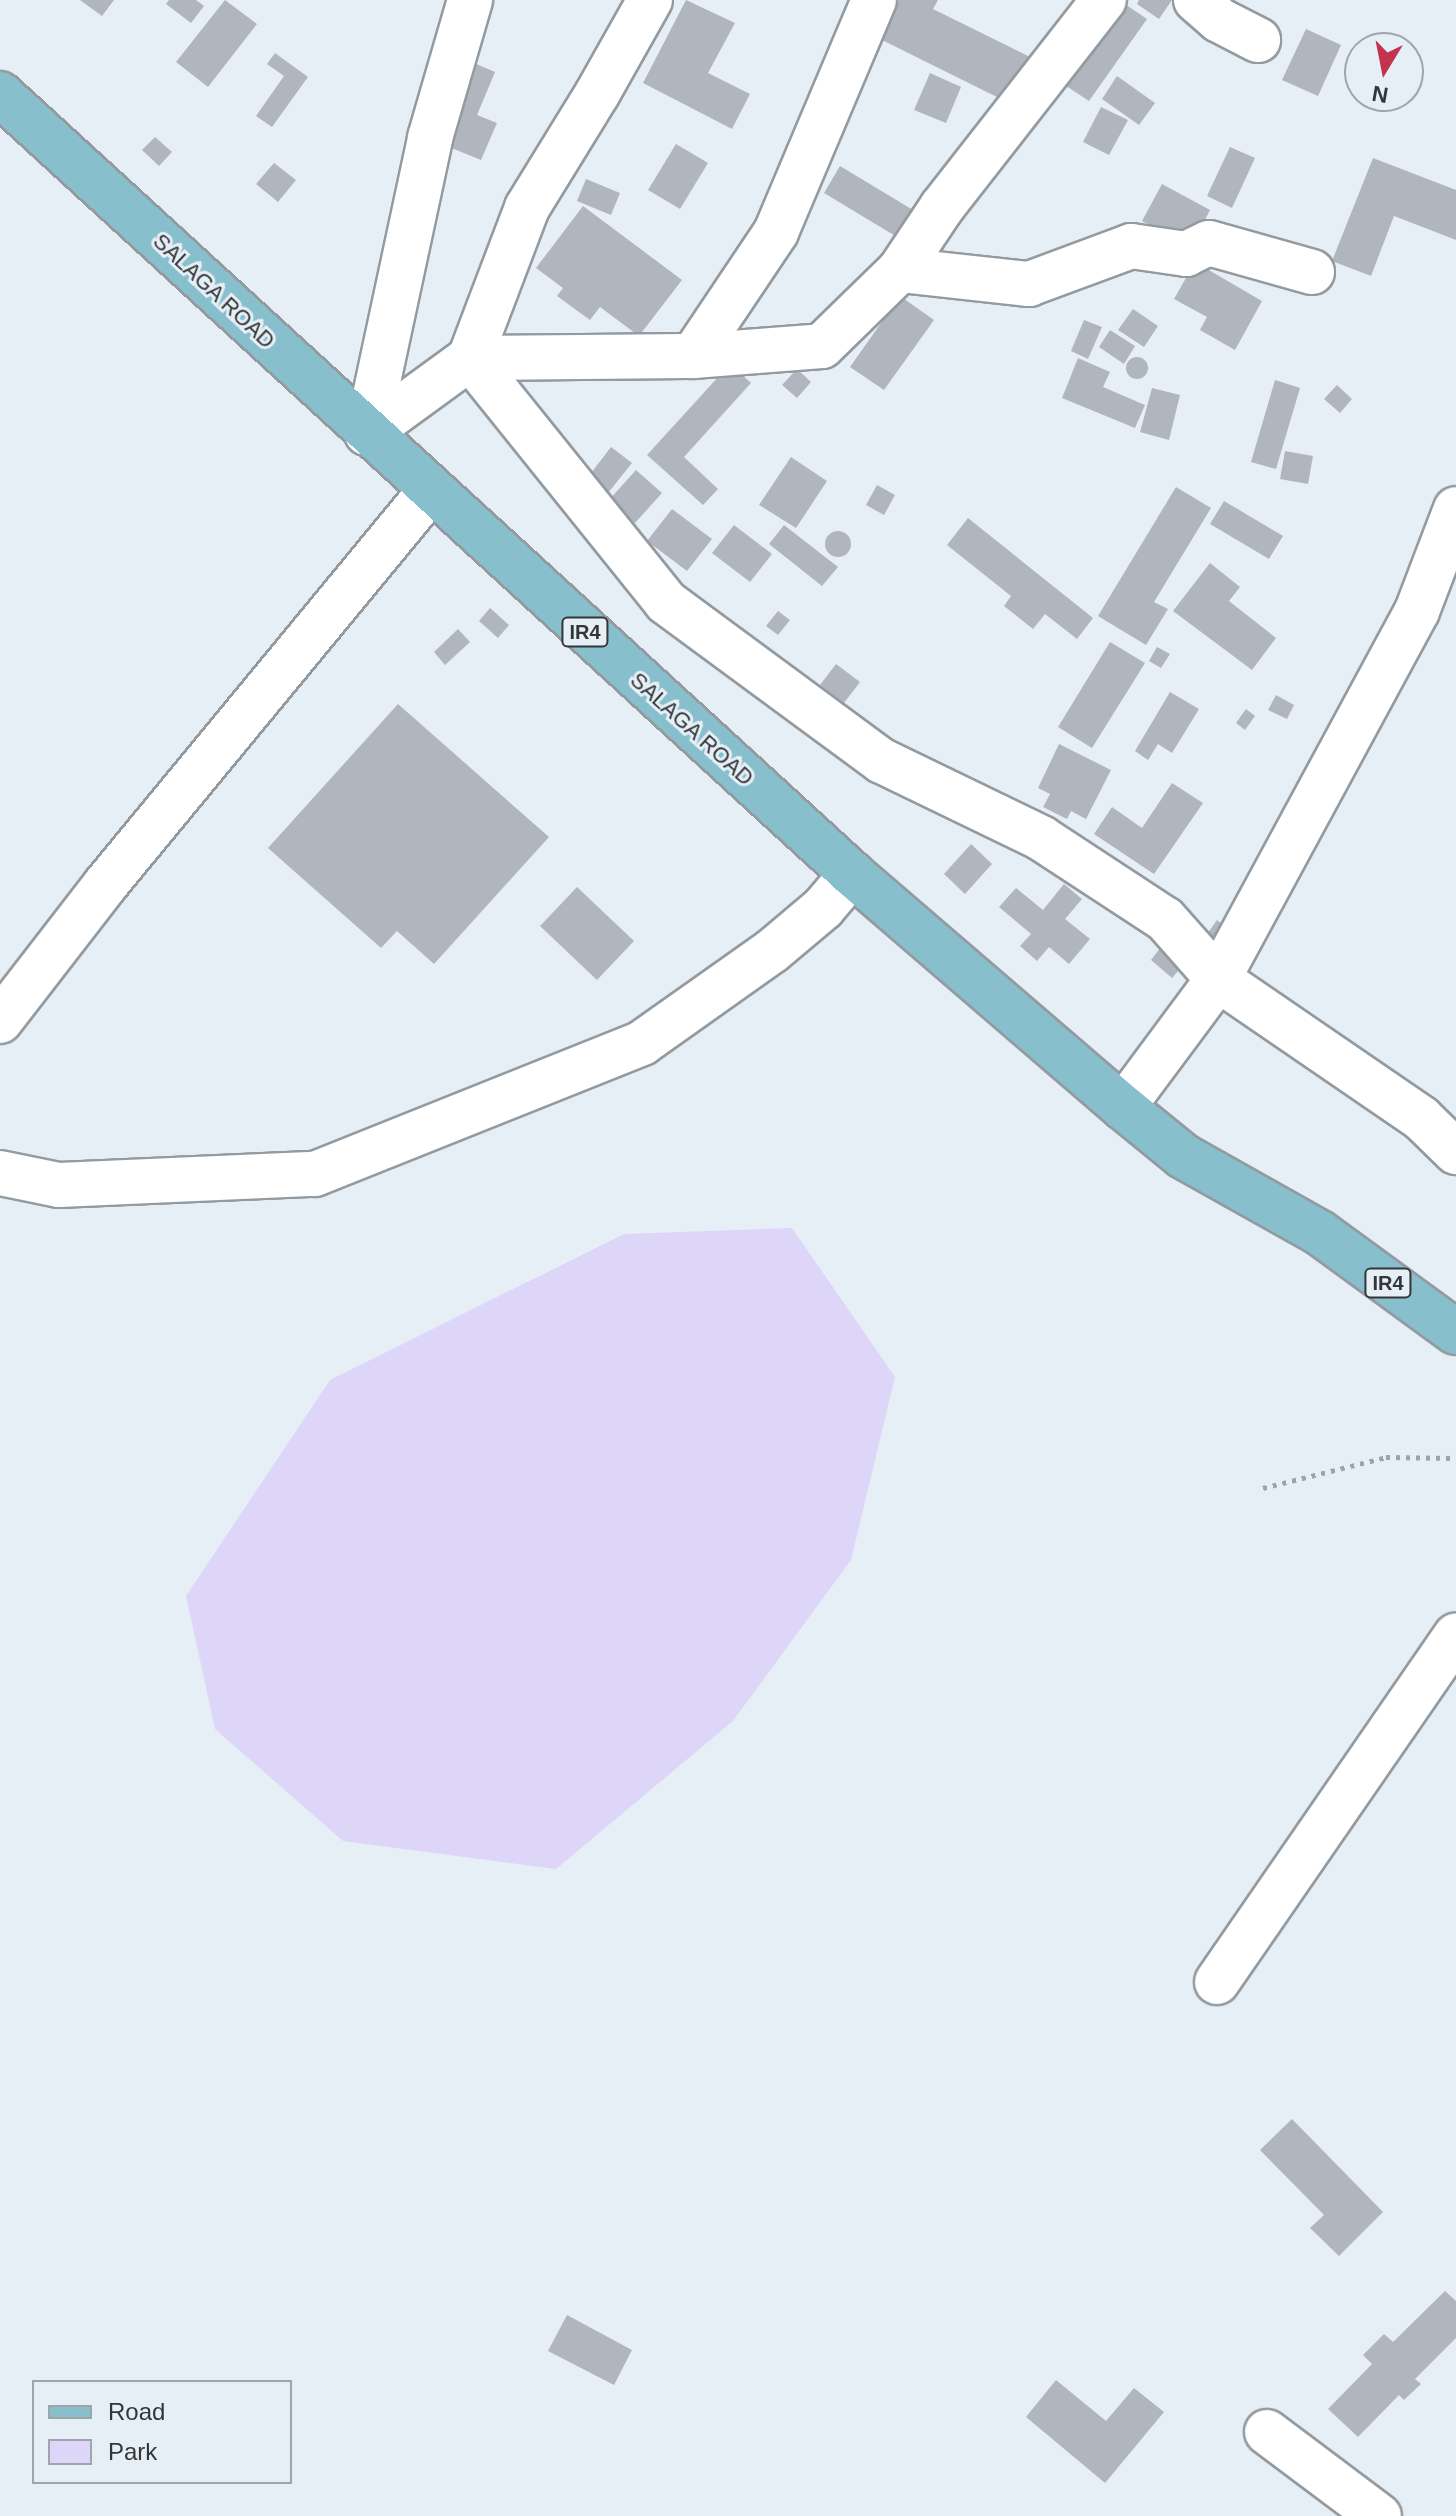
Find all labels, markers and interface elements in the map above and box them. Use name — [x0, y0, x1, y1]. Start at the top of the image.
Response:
north arrow — [1344, 32, 1424, 112]
text: N — [1370, 80, 1390, 108]
street label: SALAGA ROAD — [147, 228, 281, 354]
road number: IR4 — [561, 616, 609, 648]
street label: SALAGA ROAD — [625, 666, 759, 792]
road number: IR4 — [1364, 1267, 1412, 1299]
legend — [32, 2380, 292, 2484]
text: Road — [108, 2398, 165, 2425]
text: Park — [108, 2438, 157, 2465]

